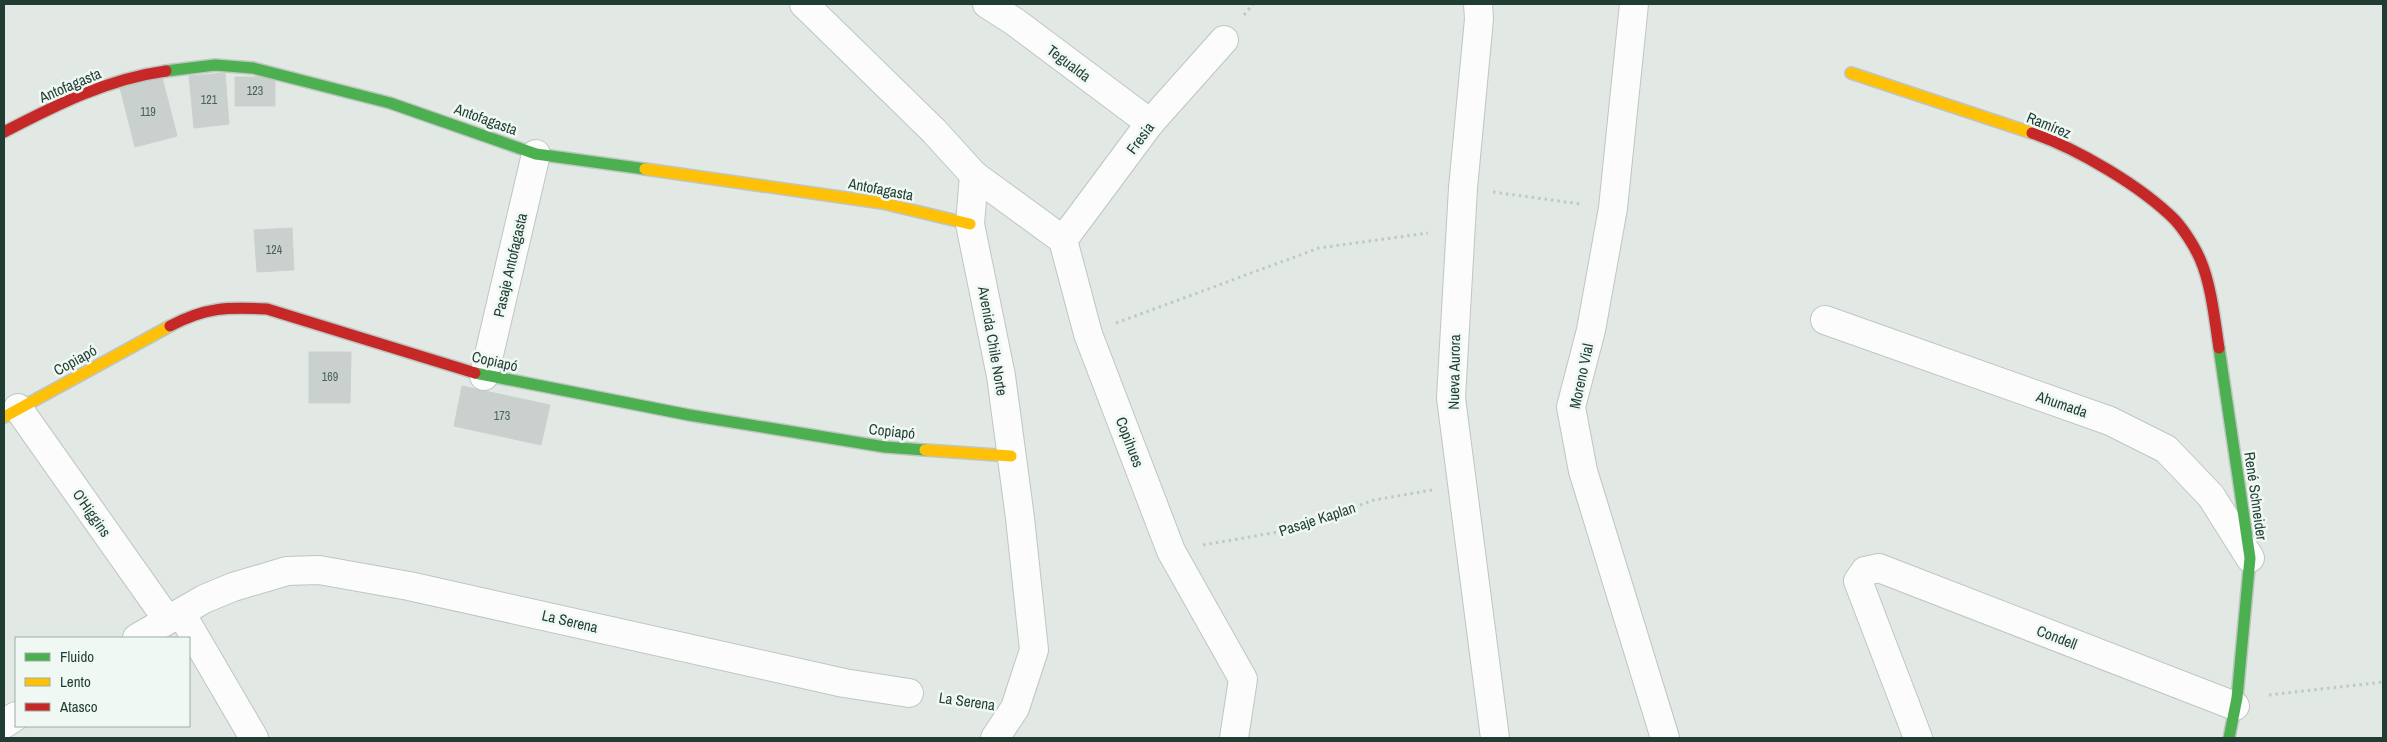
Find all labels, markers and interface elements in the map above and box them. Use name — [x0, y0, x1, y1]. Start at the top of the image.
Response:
street label: Tegualda — [1043, 40, 1095, 87]
street label: Antofagasta — [35, 62, 104, 108]
house number: 123 — [247, 83, 263, 99]
house number: 121 — [201, 92, 218, 108]
street label: Antofagasta — [451, 98, 521, 140]
house number: 119 — [140, 104, 156, 120]
street label: Ramírez — [2024, 107, 2074, 143]
street label: Fresia — [1121, 118, 1159, 158]
street label: Antofagasta — [846, 172, 915, 206]
street label: Pasaje Antofagasta — [488, 211, 532, 319]
house number: 124 — [266, 242, 283, 258]
street label: Avenida Chile Norte — [973, 284, 1013, 397]
street label: Nueva Aurora — [1443, 334, 1465, 410]
street label: Copiapó — [50, 339, 101, 380]
street label: Moreno Vial — [1564, 341, 1598, 411]
street label: Copiapó — [470, 346, 520, 376]
house number: 169 — [322, 369, 338, 385]
street label: Ahumada — [2033, 385, 2090, 423]
house number: 173 — [494, 408, 510, 424]
street label: Copihues — [1111, 414, 1149, 470]
street label: Copiapó — [868, 418, 916, 444]
street label: René Schneider — [2239, 451, 2273, 541]
street label: O'Higgins — [68, 485, 116, 541]
street label: Pasaje Kaplan — [1276, 497, 1358, 541]
street label: La Serena — [540, 604, 600, 638]
street label: Condell — [2034, 620, 2080, 654]
legend — [15, 637, 190, 727]
text: Fluido — [60, 646, 94, 667]
text: Lento — [60, 671, 91, 692]
street label: La Serena — [937, 687, 997, 715]
text: Atasco — [59, 696, 98, 717]

